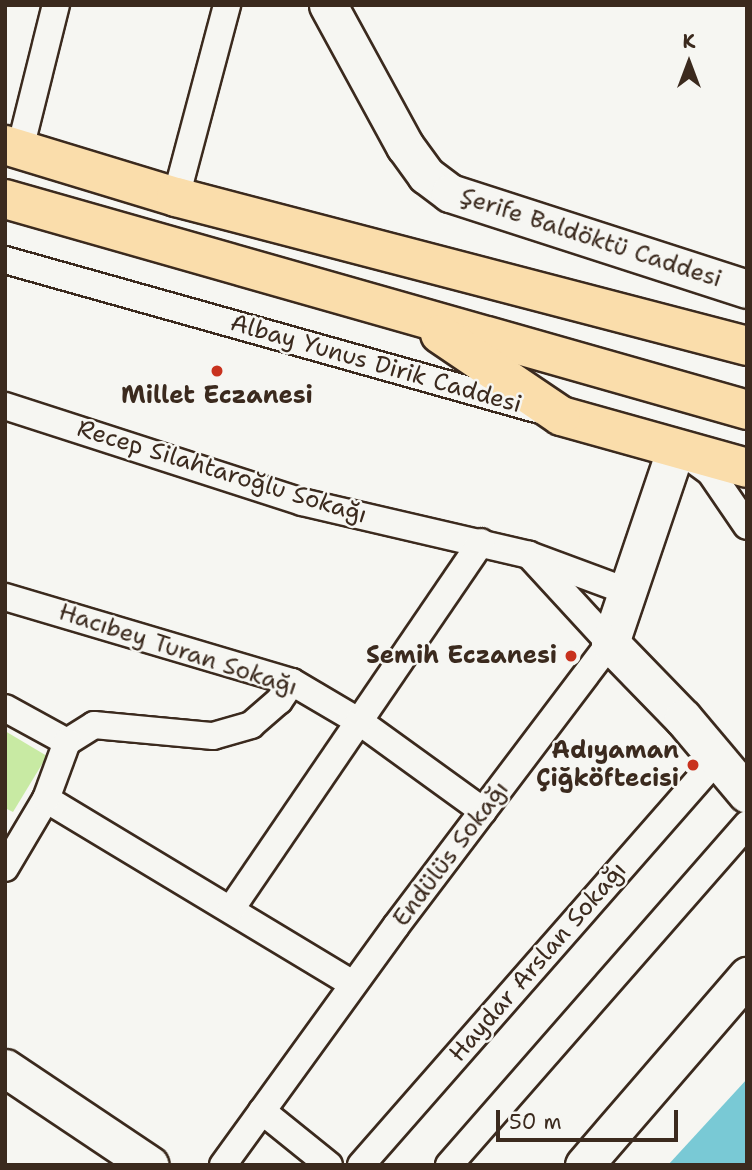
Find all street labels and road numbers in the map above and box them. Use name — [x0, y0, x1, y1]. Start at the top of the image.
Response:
street label: Şerife Baldöktü Caddesi — [457, 182, 725, 294]
street label: Albay Yunus Dirik Caddesi — [227, 309, 525, 419]
street label: Recep Silahtaroğlu Sokağı — [74, 414, 370, 530]
street label: Hacıbey Turan Sokağı — [55, 598, 301, 702]
street label: Endülüs Sokağı — [387, 776, 515, 932]
street label: Haydar Arslan Sokağı — [443, 856, 633, 1068]

